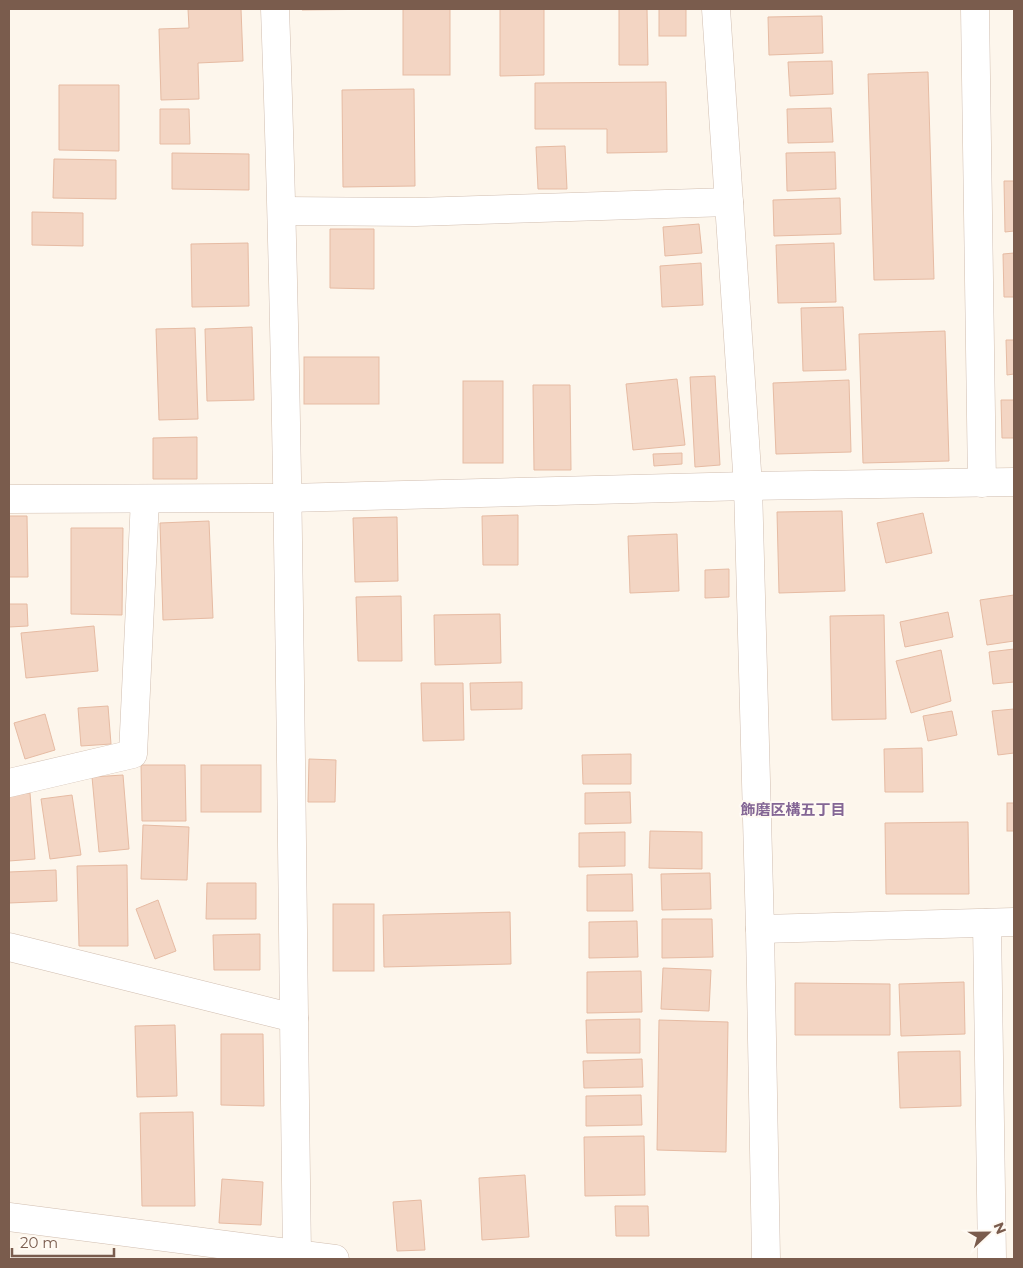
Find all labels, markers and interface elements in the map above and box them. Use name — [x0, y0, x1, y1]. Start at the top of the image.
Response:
district label: 飾磨区構五丁目 — [740, 800, 846, 819]
north arrow — [963, 1208, 1013, 1258]
text: N — [990, 1220, 1011, 1237]
scale bar — [12, 1226, 115, 1258]
text: 20 m — [20, 1233, 58, 1252]

